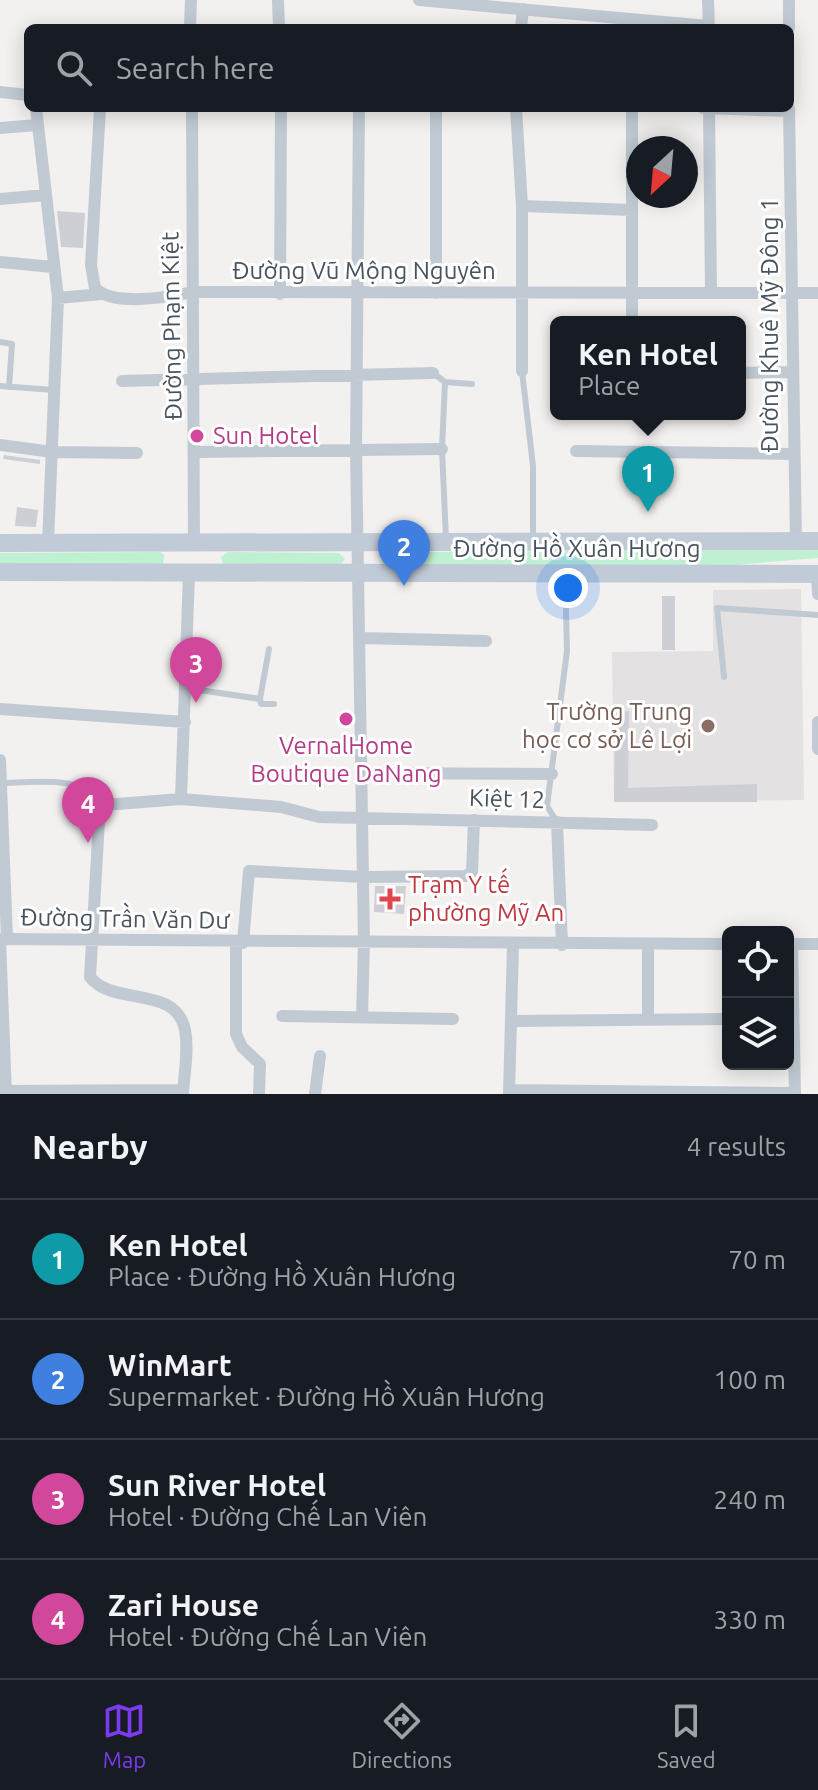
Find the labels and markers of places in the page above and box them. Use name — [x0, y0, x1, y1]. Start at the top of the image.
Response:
place label: Sun Hotel — [213, 422, 318, 449]
marker: Sun Hotel — [188, 427, 206, 445]
pin: 1 — [622, 446, 674, 512]
pin: 2 — [378, 520, 430, 586]
pin: 3 — [170, 637, 222, 703]
place label: Trường Trung học cơ sở Lê Lợi — [522, 698, 692, 753]
marker: VernalHome Boutique DaNang — [337, 710, 355, 728]
marker: Trường Trung học cơ sở Lê Lợi — [699, 717, 717, 735]
place label: VernalHome Boutique DaNang — [251, 732, 442, 787]
pin: 4 — [62, 777, 114, 843]
place label: Trạm Y tế phường Mỹ An — [408, 867, 564, 926]
marker: Trạm Y tế phường Mỹ An — [379, 888, 401, 910]

